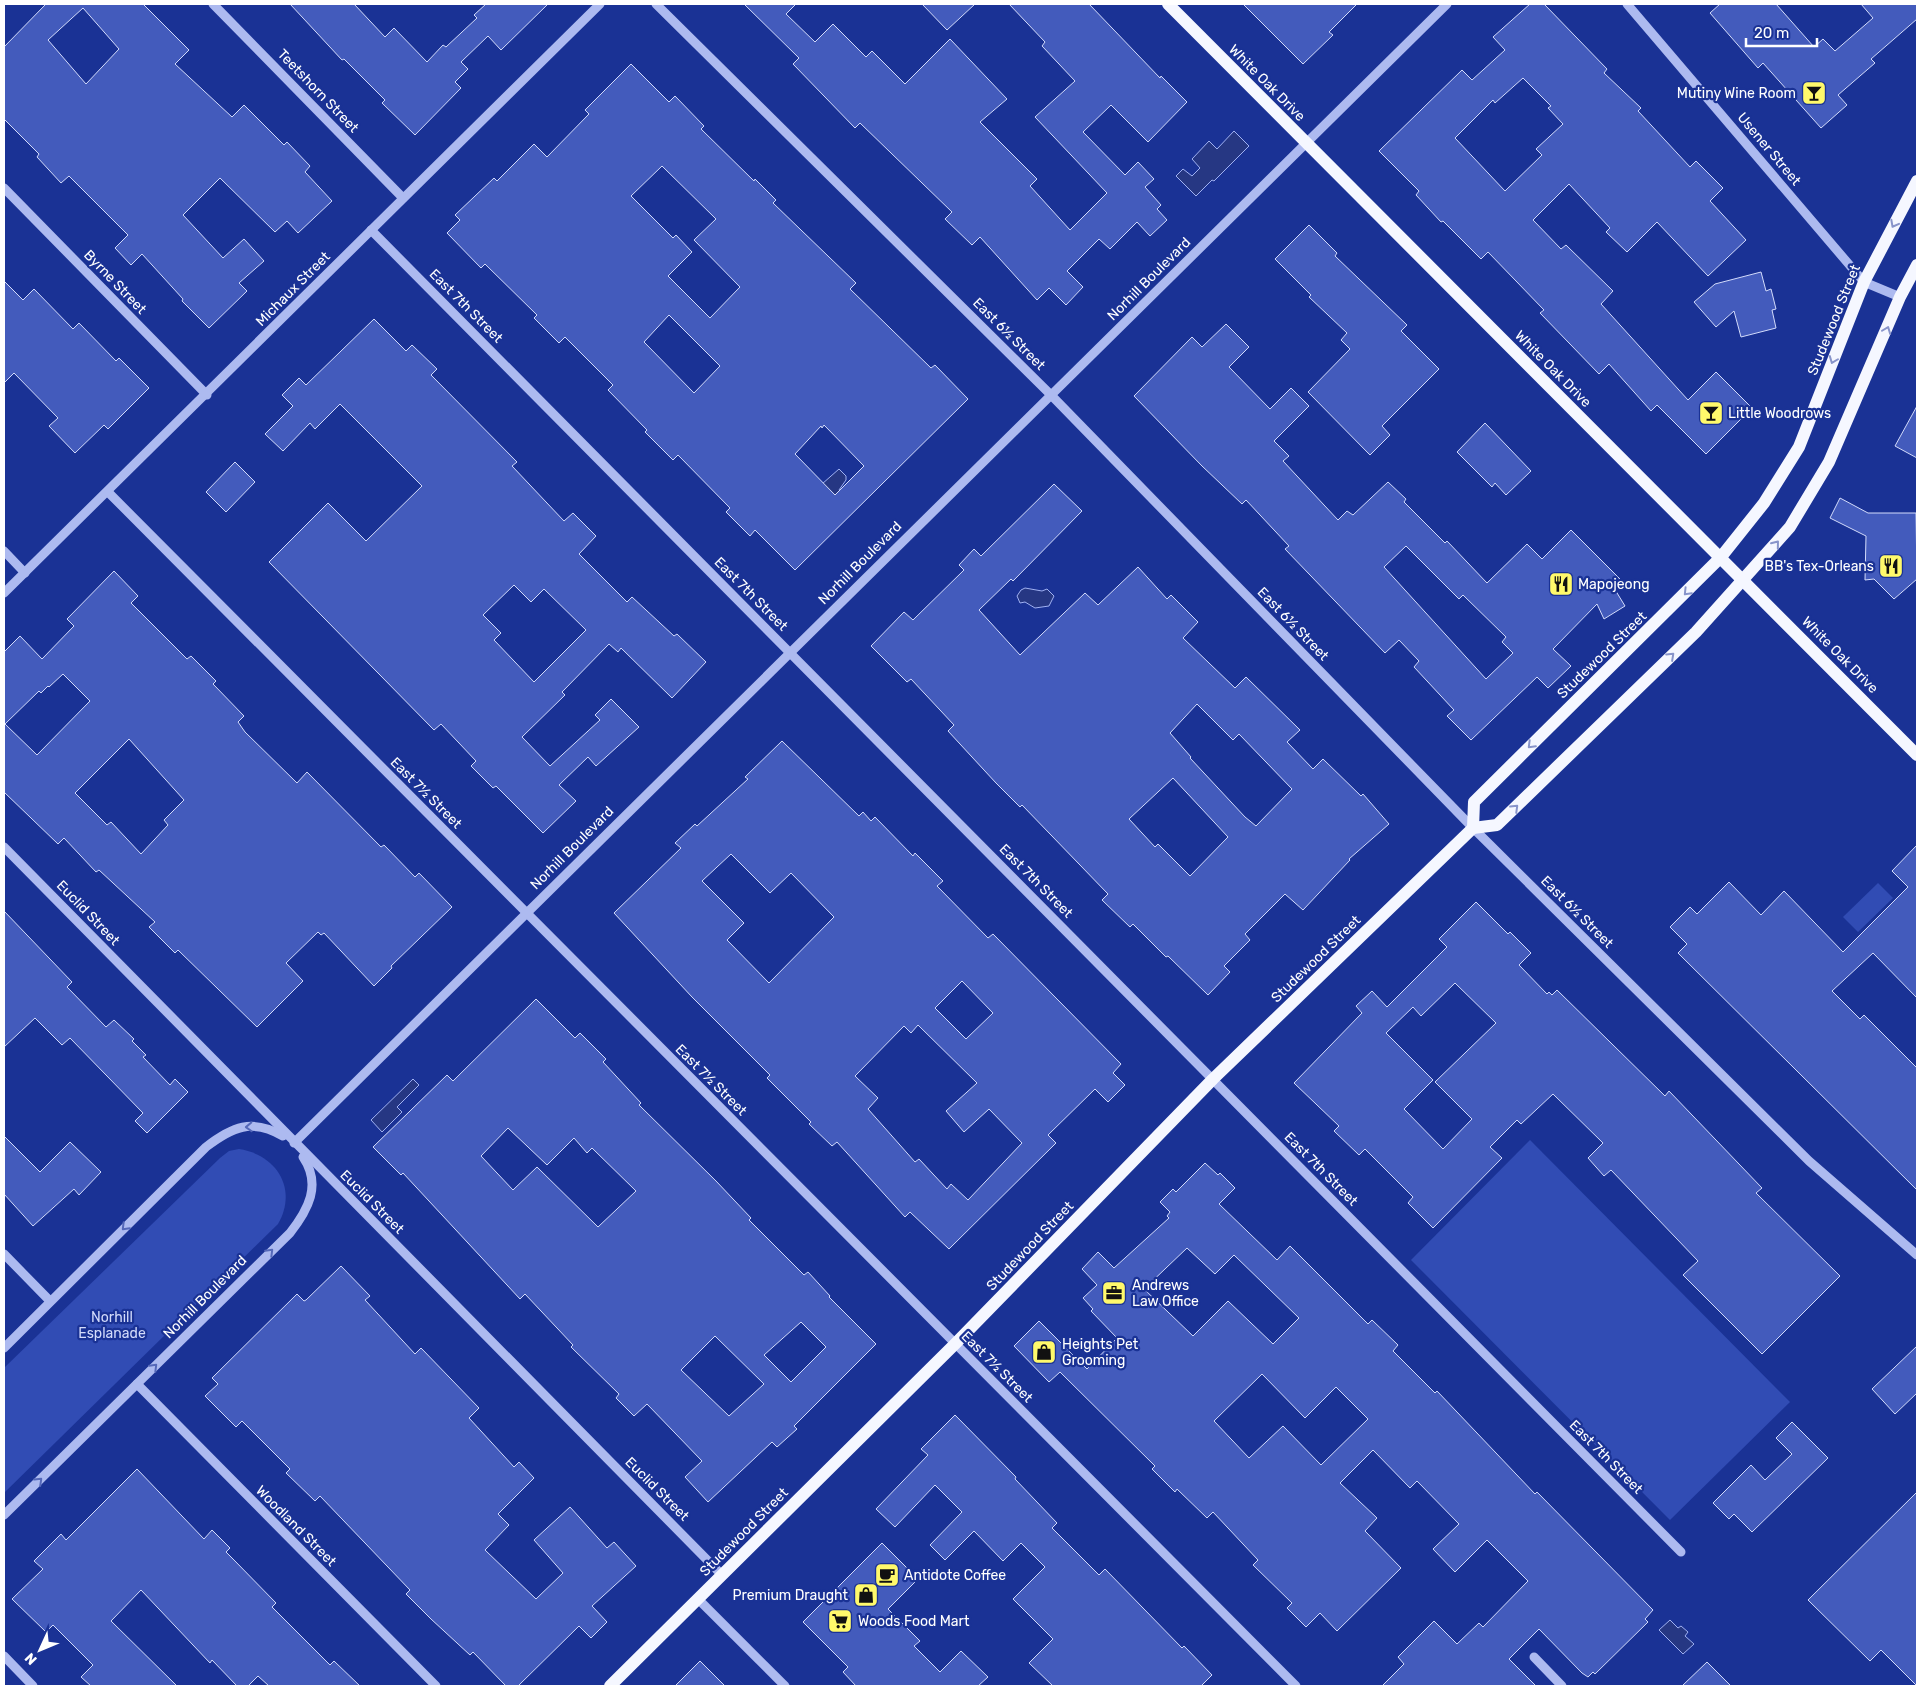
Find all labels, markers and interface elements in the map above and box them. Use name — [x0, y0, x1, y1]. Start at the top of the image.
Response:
scale bar — [1746, 15, 1817, 47]
text: 20 m — [1754, 24, 1789, 42]
street label: White Oak Drive — [1225, 41, 1309, 125]
street label: Teetshorn Street — [274, 46, 362, 137]
bar icon: Mutiny Wine Room — [1801, 80, 1827, 106]
place label: Mutiny Wine Room — [1677, 85, 1796, 102]
street label: Usener Street — [1734, 109, 1805, 189]
one-way arrow — [1890, 219, 1900, 228]
street label: Norhill Boulevard — [1104, 234, 1194, 324]
street label: Byrne Street — [80, 246, 150, 318]
street label: Michaux Street — [252, 248, 334, 330]
street label: Studewood Street — [1804, 262, 1864, 378]
street label: East 7th Street — [426, 266, 507, 347]
street label: East 6½ Street — [969, 294, 1049, 374]
one-way arrow — [1881, 326, 1891, 335]
street label: White Oak Drive — [1511, 327, 1595, 411]
one-way arrow — [1829, 355, 1839, 364]
bar icon: Little Woodrows — [1698, 400, 1724, 426]
place label: Little Woodrows — [1728, 405, 1831, 422]
street label: Norhill Boulevard — [815, 518, 905, 608]
one-way arrow — [1771, 540, 1780, 549]
restaurant icon: BB's Tex-Orleans — [1878, 553, 1904, 579]
street label: East 7th Street — [711, 554, 792, 635]
place label: BB's Tex-Orleans — [1765, 558, 1874, 575]
restaurant icon: Mapojeong — [1548, 571, 1574, 597]
place label: Mapojeong — [1578, 576, 1650, 593]
street label: East 6½ Street — [1254, 584, 1333, 665]
one-way arrow — [1683, 586, 1692, 595]
street label: Studewood Street — [1554, 608, 1651, 702]
street label: White Oak Drive — [1798, 613, 1882, 697]
one-way arrow — [1665, 653, 1674, 662]
one-way arrow — [1528, 739, 1537, 748]
street label: East 7½ Street — [387, 754, 466, 833]
street label: Norhill Boulevard — [527, 803, 617, 893]
one-way arrow — [1509, 805, 1518, 814]
street label: East 7th Street — [996, 841, 1077, 922]
street label: East 6½ Street — [1537, 872, 1617, 952]
street label: Euclid Street — [53, 877, 124, 949]
street label: Studewood Street — [1268, 912, 1365, 1006]
street label: East 7½ Street — [672, 1041, 751, 1120]
one-way arrow — [245, 1122, 253, 1133]
street label: East 7th Street — [1281, 1129, 1362, 1210]
street label: Euclid Street — [336, 1166, 408, 1238]
street label: Studewood Street — [983, 1197, 1077, 1294]
one-way arrow — [122, 1221, 131, 1230]
one-way arrow — [264, 1249, 273, 1258]
street label: Norhill Boulevard — [160, 1252, 250, 1342]
place label: Andrews Law Office — [1132, 1277, 1199, 1310]
office icon: Andrews Law Office — [1101, 1280, 1127, 1306]
park label: Norhill Esplanade — [78, 1309, 146, 1342]
street label: East 7½ Street — [958, 1328, 1037, 1407]
place label: Heights Pet Grooming — [1062, 1336, 1139, 1369]
shop icon: Heights Pet Grooming — [1031, 1339, 1057, 1365]
one-way arrow — [149, 1364, 158, 1373]
street label: East 7th Street — [1566, 1417, 1647, 1498]
street label: Euclid Street — [621, 1453, 693, 1525]
one-way arrow — [33, 1478, 42, 1487]
street label: Woodland Street — [252, 1482, 340, 1570]
street label: Studewood Street — [696, 1484, 792, 1580]
cafe icon: Antidote Coffee — [874, 1562, 900, 1588]
place label: Antidote Coffee — [904, 1567, 1006, 1584]
shop icon: Premium Draught — [853, 1582, 879, 1608]
place label: Premium Draught — [733, 1587, 849, 1604]
supermarket icon: Woods Food Mart — [827, 1608, 853, 1634]
place label: Woods Food Mart — [858, 1613, 970, 1630]
north arrow — [15, 1625, 65, 1675]
text: N — [21, 1649, 41, 1668]

